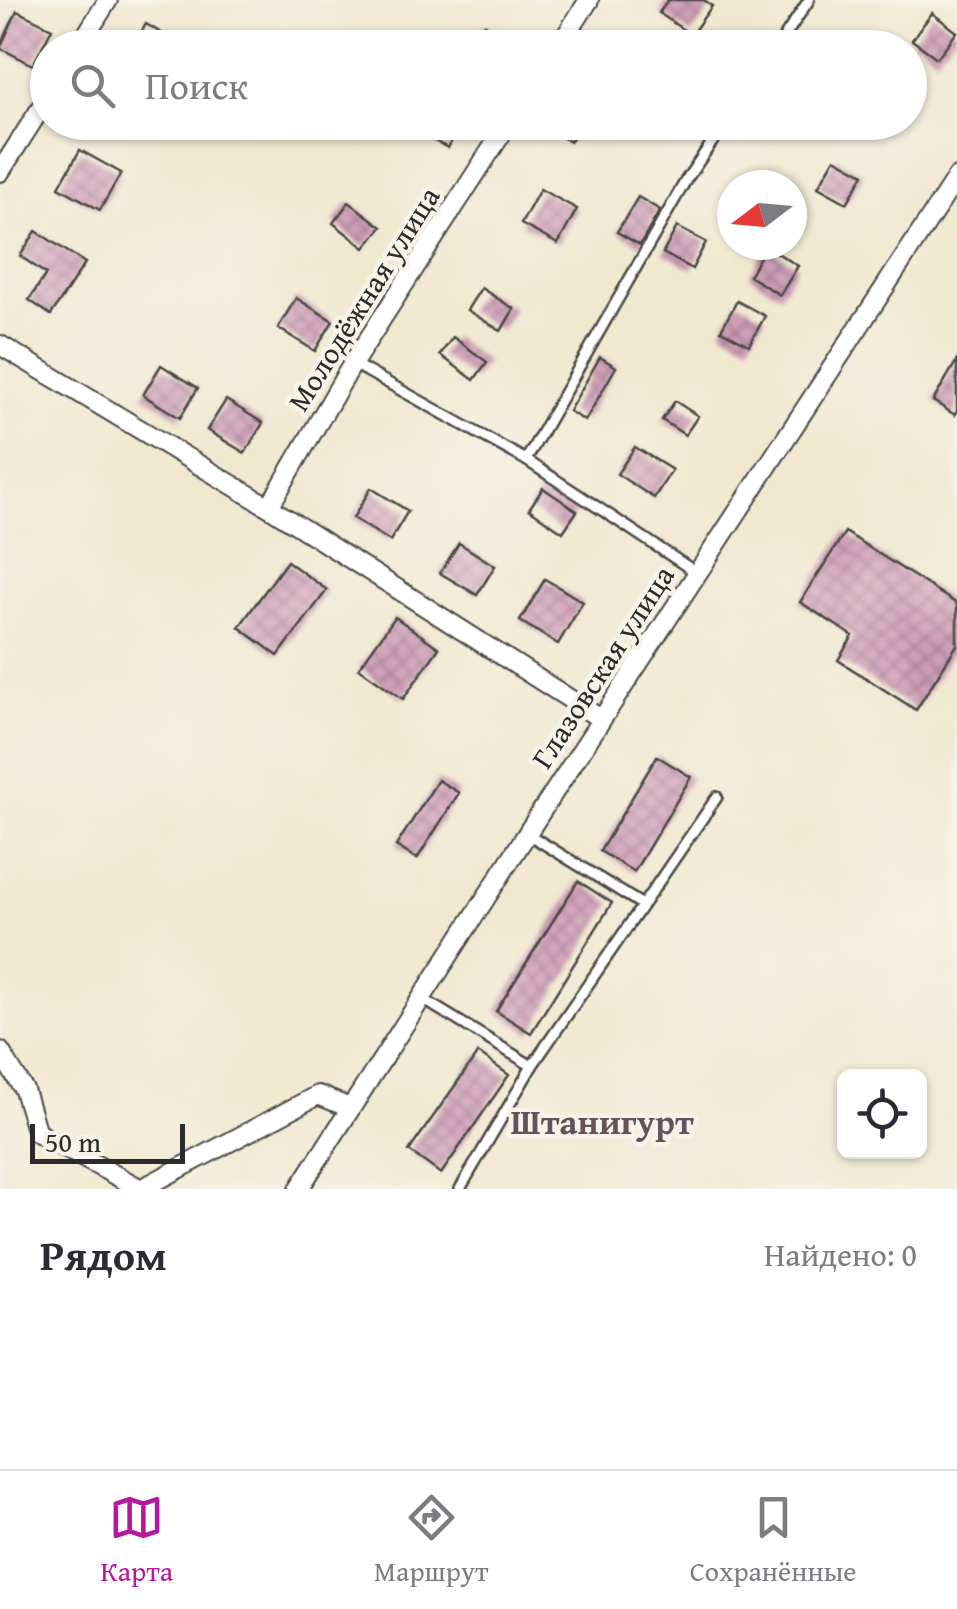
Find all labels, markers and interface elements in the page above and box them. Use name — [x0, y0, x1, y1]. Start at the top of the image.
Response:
search box — [30, 30, 927, 140]
text: Поиск — [145, 57, 248, 113]
icon: search — [65, 58, 120, 113]
north arrow — [717, 170, 807, 260]
street label: Молодёжная улица — [276, 177, 450, 419]
street label: Глазовская улица — [520, 556, 685, 777]
map controls — [837, 1069, 927, 1159]
button: locate — [837, 1069, 927, 1159]
district label: Штанигурт — [510, 1096, 694, 1147]
scale bar — [30, 1119, 185, 1164]
text: 50 m — [45, 1121, 101, 1162]
text: Рядом — [40, 1224, 167, 1285]
text: Найдено: 0 — [764, 1231, 917, 1278]
tab: Карта — [101, 1490, 173, 1591]
tab: Маршрут — [374, 1490, 489, 1591]
tab: Сохранённые — [690, 1490, 856, 1591]

